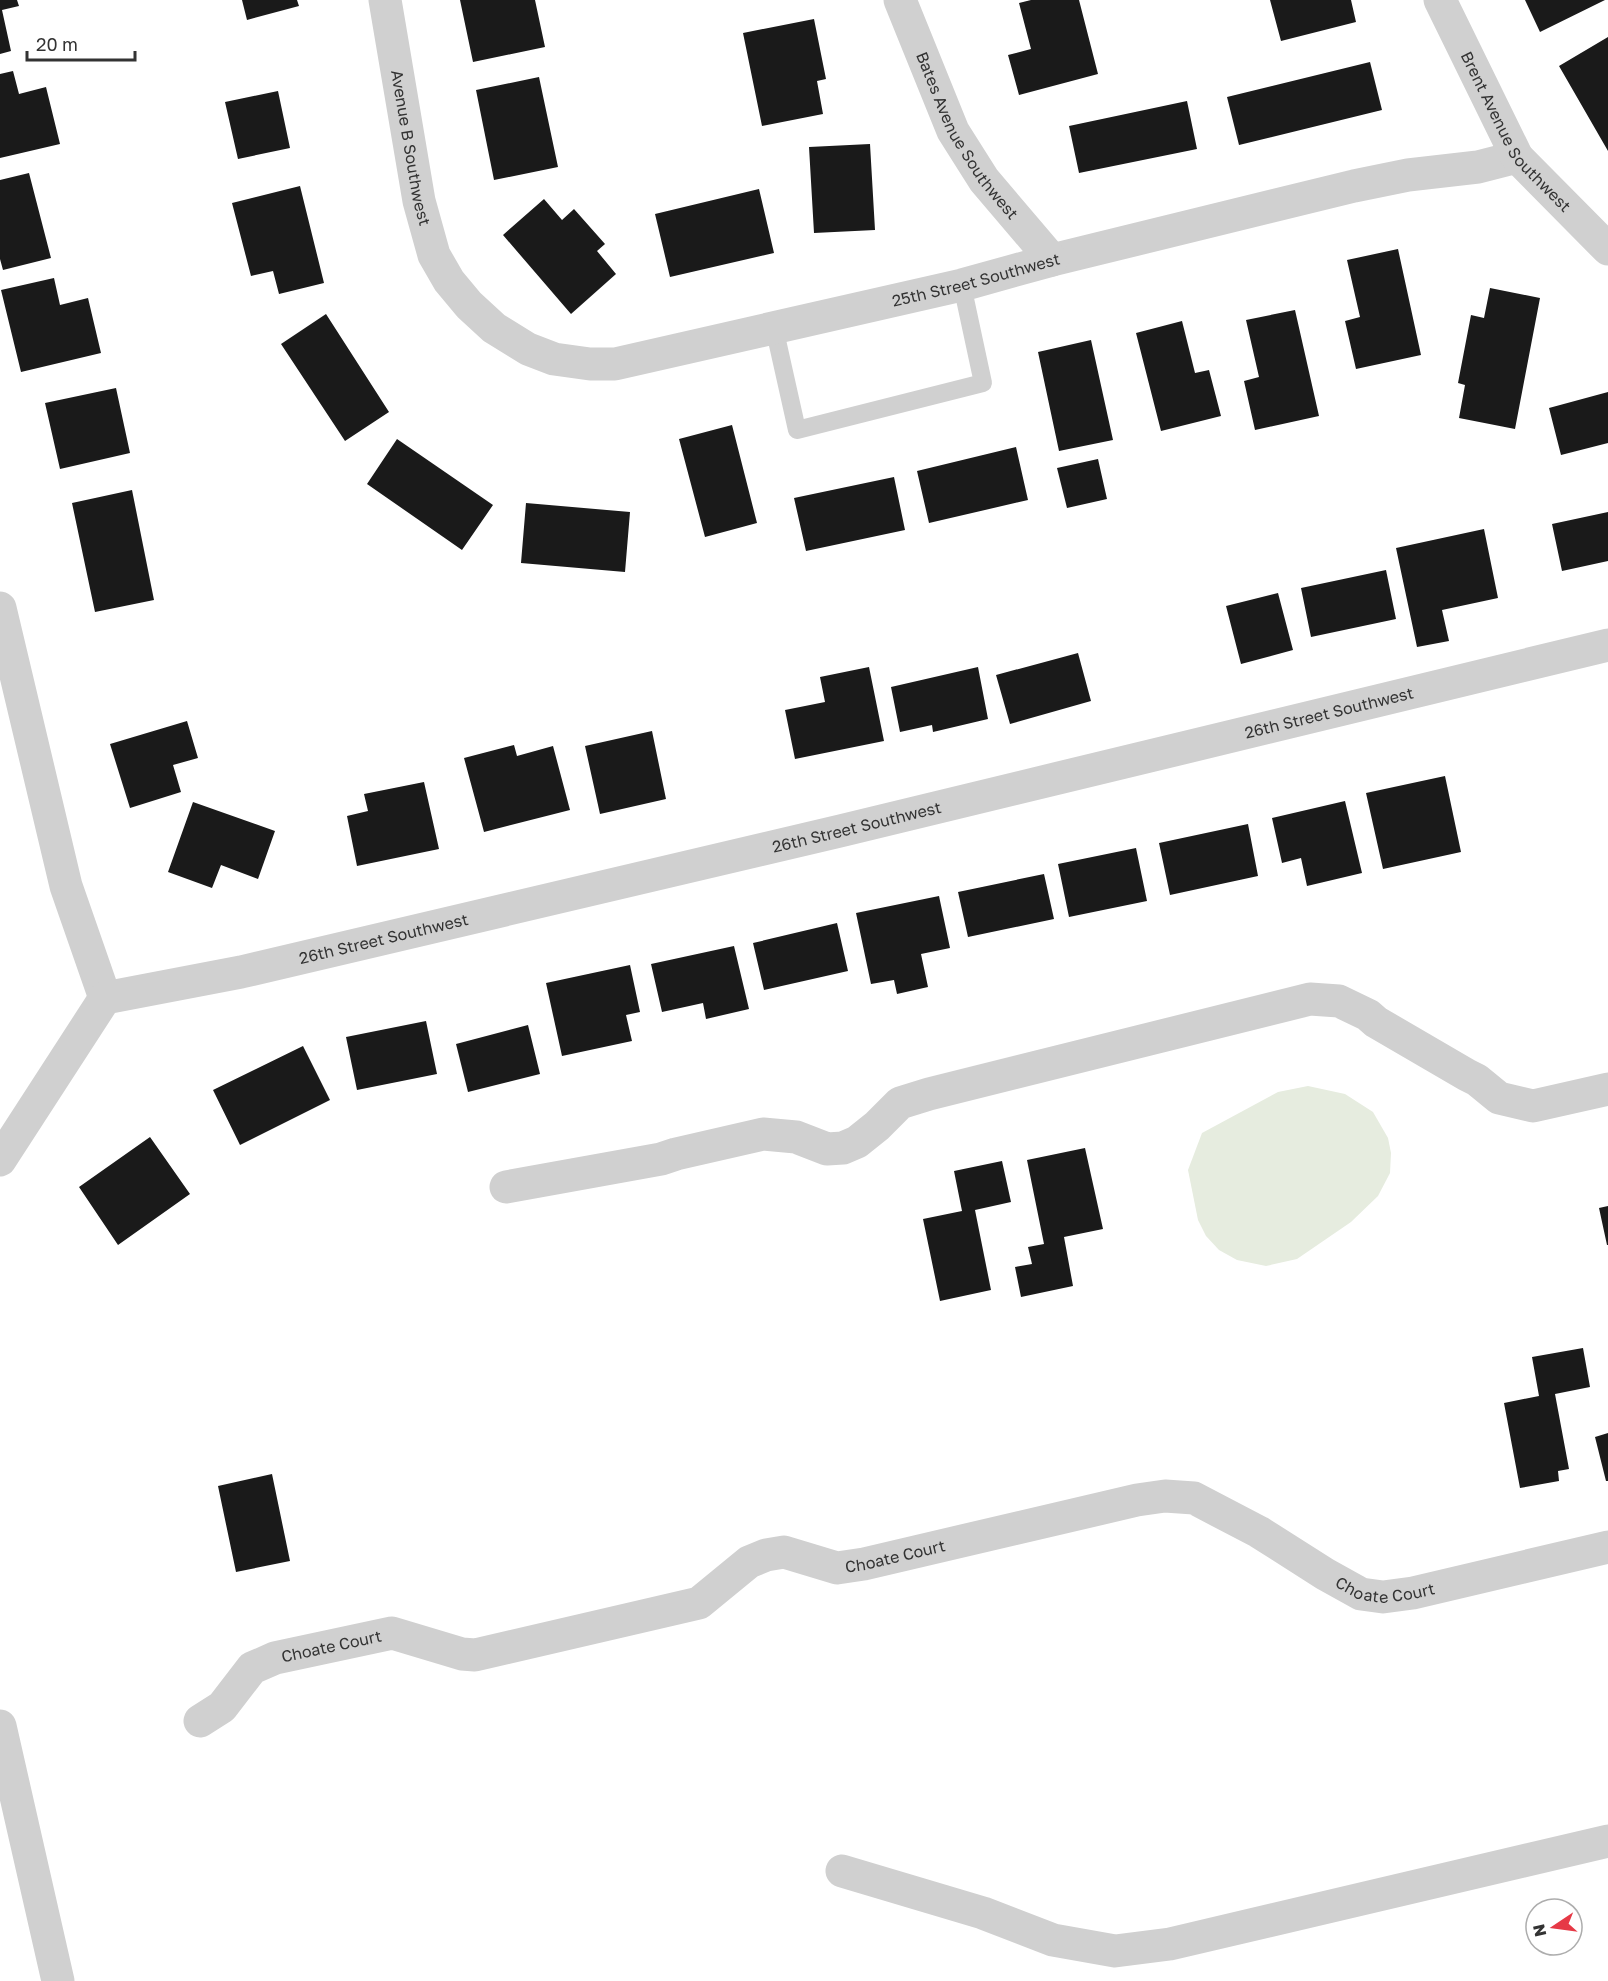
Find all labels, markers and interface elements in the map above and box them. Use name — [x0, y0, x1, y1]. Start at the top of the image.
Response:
scale bar — [27, 24, 135, 62]
text: 20 m — [36, 33, 78, 55]
street label: Brent Avenue Southwest — [1457, 48, 1575, 216]
street label: Bates Avenue Southwest — [912, 49, 1023, 223]
street label: Avenue B Southwest — [387, 68, 435, 228]
street label: 25th Street Southwest — [890, 248, 1062, 311]
street label: 26th Street Southwest — [1242, 682, 1416, 743]
street label: 26th Street Southwest — [770, 797, 943, 857]
street label: 26th Street Southwest — [297, 909, 470, 968]
street label: Choate Court — [844, 1535, 947, 1577]
street label: Choate Court — [1332, 1572, 1437, 1607]
street label: Choate Court — [279, 1626, 383, 1666]
north arrow — [1524, 1897, 1584, 1957]
text: N — [1528, 1922, 1550, 1939]

